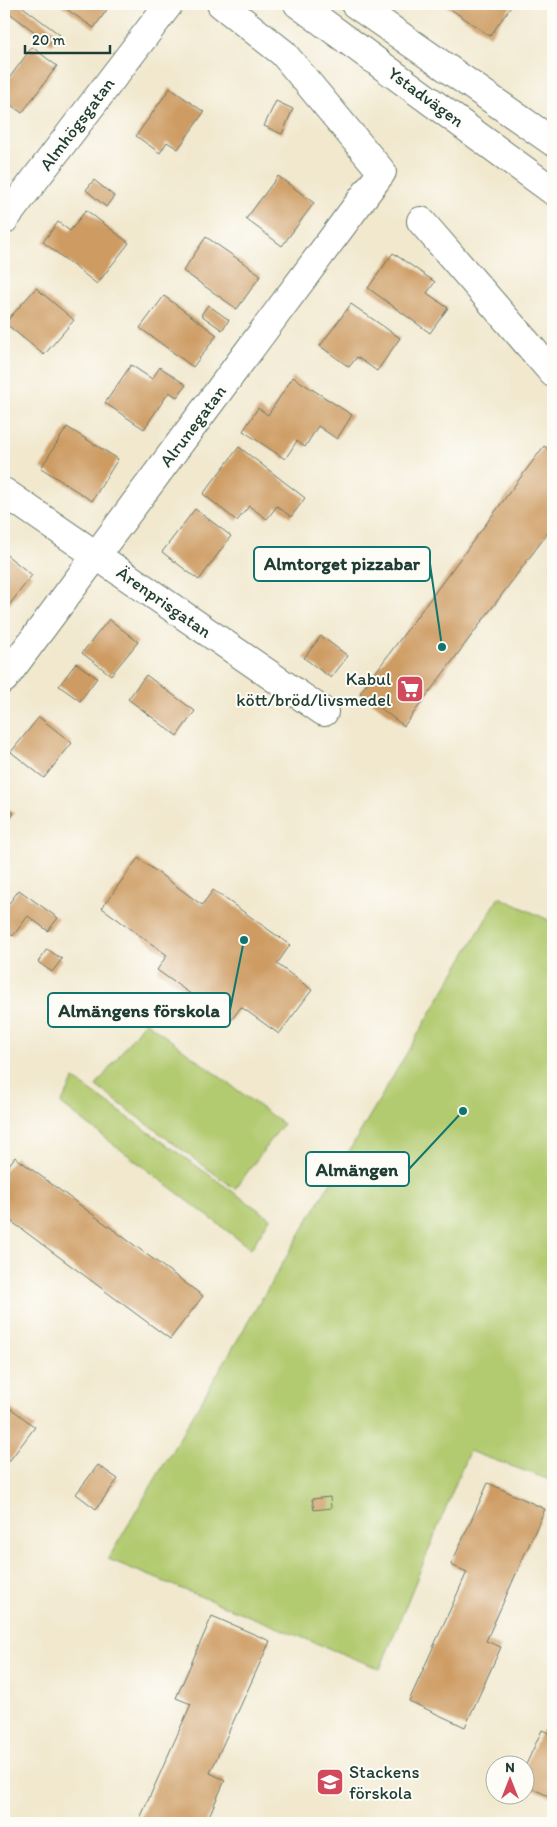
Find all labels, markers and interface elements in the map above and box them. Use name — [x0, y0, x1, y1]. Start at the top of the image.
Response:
scale bar — [25, 22, 110, 54]
text: 20 m — [32, 31, 66, 49]
street label: Ystadvägen — [384, 62, 468, 132]
street label: Almhögsgatan — [35, 73, 119, 175]
street label: Alrunegatan — [155, 381, 231, 471]
callout: Almtorget pizzabar — [254, 547, 430, 581]
text: Almtorget pizzabar — [263, 552, 421, 575]
street label: Ärenprisgatan — [112, 561, 216, 643]
place label: Kabul kött/bröd/livsmedel — [236, 668, 391, 711]
supermarket icon: Kabul kött/bröd/livsmedel — [395, 674, 425, 704]
callout: Almängens förskola — [48, 993, 230, 1027]
text: Almängens förskola — [57, 999, 220, 1022]
callout: Almängen — [306, 1152, 409, 1186]
text: Almängen — [315, 1158, 399, 1181]
north arrow — [484, 1754, 534, 1804]
text: N — [505, 1759, 515, 1776]
place label: Stackens förskola — [349, 1761, 420, 1804]
school or university icon: Stackens förskola — [315, 1767, 345, 1797]

